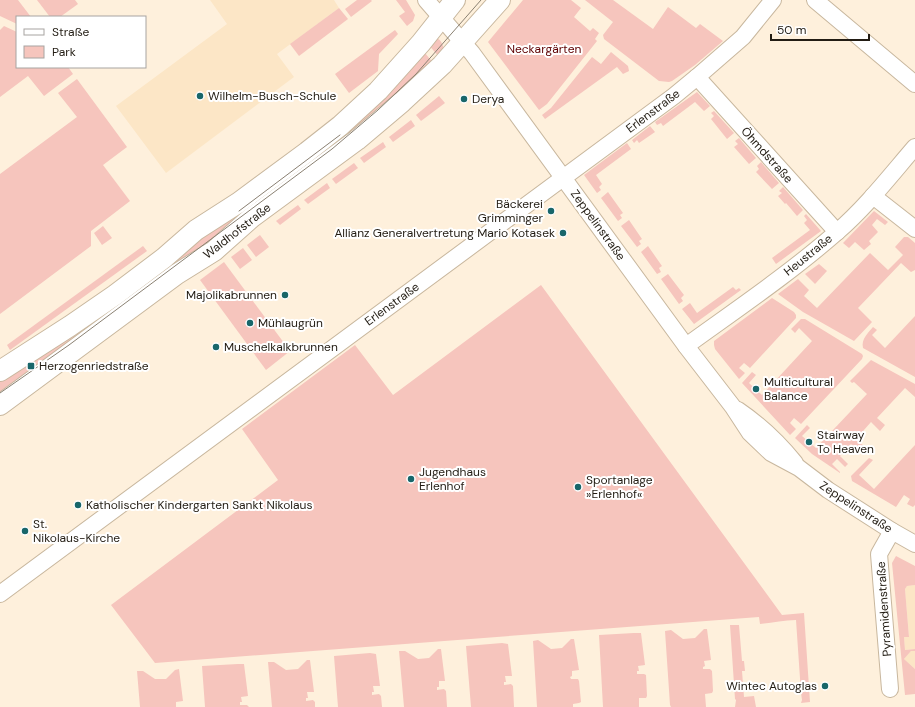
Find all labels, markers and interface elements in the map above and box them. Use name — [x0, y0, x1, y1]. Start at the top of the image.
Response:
legend — [16, 16, 146, 68]
scale bar — [771, 16, 869, 42]
text: 50 m — [777, 22, 806, 38]
text: Straße — [52, 24, 89, 40]
park label: Neckargärten — [507, 41, 581, 57]
text: Park — [52, 44, 76, 60]
street label: Erlenstraße — [623, 85, 683, 137]
place label: Wilhelm-Busch-Schule — [208, 88, 336, 104]
marker: Wilhelm-Busch-Schule — [195, 91, 205, 101]
place label: Derya — [472, 91, 504, 107]
marker: Derya — [459, 94, 469, 104]
street label: Öhmdstraße — [737, 123, 797, 187]
street label: Zeppelinstraße — [567, 186, 629, 264]
place label: Bäckerei Grimminger — [478, 196, 544, 226]
street label: Waldhofstraße — [200, 199, 274, 262]
marker: Bäckerei Grimminger — [546, 206, 556, 216]
place label: Allianz Generalvertretung Mario Kotasek — [334, 225, 555, 241]
marker: Allianz Generalvertretung Mario Kotasek — [558, 228, 568, 238]
street label: Heustraße — [780, 230, 836, 279]
street label: Erlenstraße — [362, 279, 423, 329]
place label: Majolikabrunnen — [186, 287, 277, 303]
marker: Majolikabrunnen — [280, 290, 290, 300]
place label: Mühlaugrün — [258, 315, 323, 331]
marker: Mühlaugrün — [245, 318, 255, 328]
place label: Muschelkalkbrunnen — [224, 339, 338, 355]
marker: Muschelkalkbrunnen — [211, 342, 221, 352]
place label: Herzogenriedstraße — [39, 358, 149, 374]
marker: Herzogenriedstraße — [26, 361, 36, 371]
place label: Multicultural Balance — [764, 374, 833, 404]
marker: Multicultural Balance — [751, 384, 761, 394]
place label: Stairway To Heaven — [817, 427, 874, 457]
marker: Stairway To Heaven — [804, 437, 814, 447]
place label: Jugendhaus Erlenhof — [419, 464, 486, 494]
place label: Sportanlage »Erlenhof« — [586, 472, 653, 502]
marker: Jugendhaus Erlenhof — [406, 474, 416, 484]
street label: Zeppelinstraße — [817, 478, 896, 537]
marker: Sportanlage »Erlenhof« — [573, 482, 583, 492]
place label: Katholischer Kindergarten Sankt Nikolaus — [86, 497, 312, 513]
marker: Katholischer Kindergarten Sankt Nikolaus — [73, 500, 83, 510]
place label: St. Nikolaus-Kirche — [33, 516, 120, 546]
marker: St. Nikolaus-Kirche — [20, 526, 30, 536]
street label: Pyramidenstraße — [873, 561, 895, 657]
place label: Wintec Autoglas — [726, 678, 817, 694]
marker: Wintec Autoglas — [820, 681, 830, 691]

